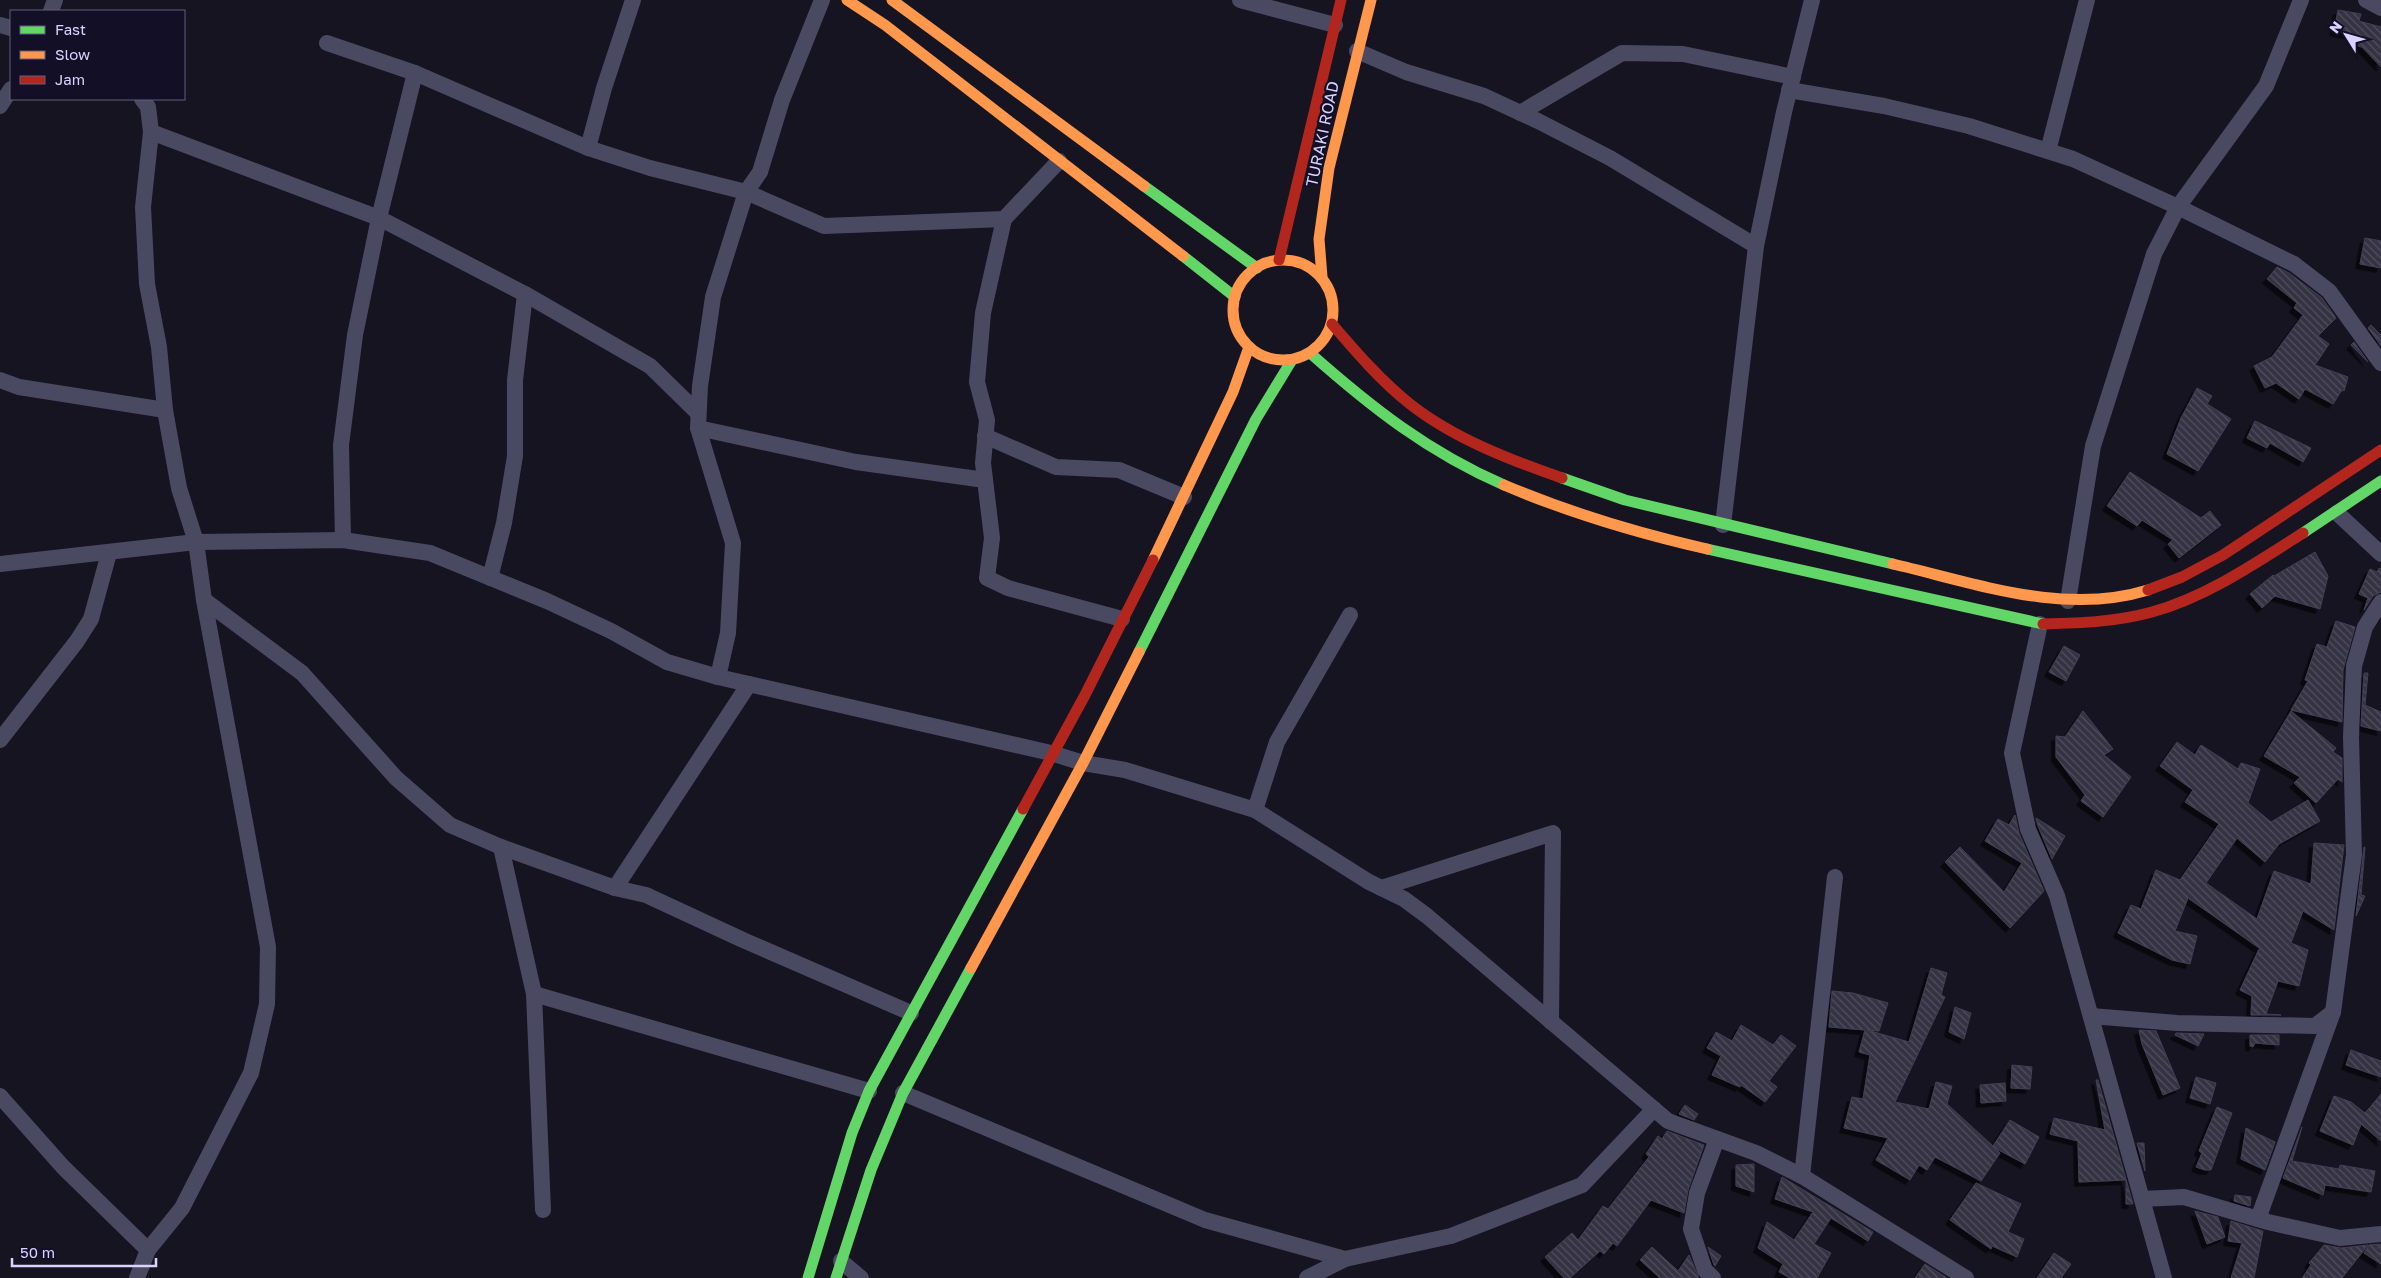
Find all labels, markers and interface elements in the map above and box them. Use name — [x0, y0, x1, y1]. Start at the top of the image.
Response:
legend — [10, 10, 185, 100]
north arrow — [2321, 10, 2371, 60]
text: N — [2325, 18, 2345, 36]
text: Fast — [55, 20, 86, 38]
text: Slow — [55, 45, 90, 63]
text: Jam — [55, 70, 85, 88]
street label: TURAKI ROAD — [1301, 79, 1343, 189]
scale bar — [12, 1236, 156, 1268]
text: 50 m — [20, 1243, 55, 1261]

